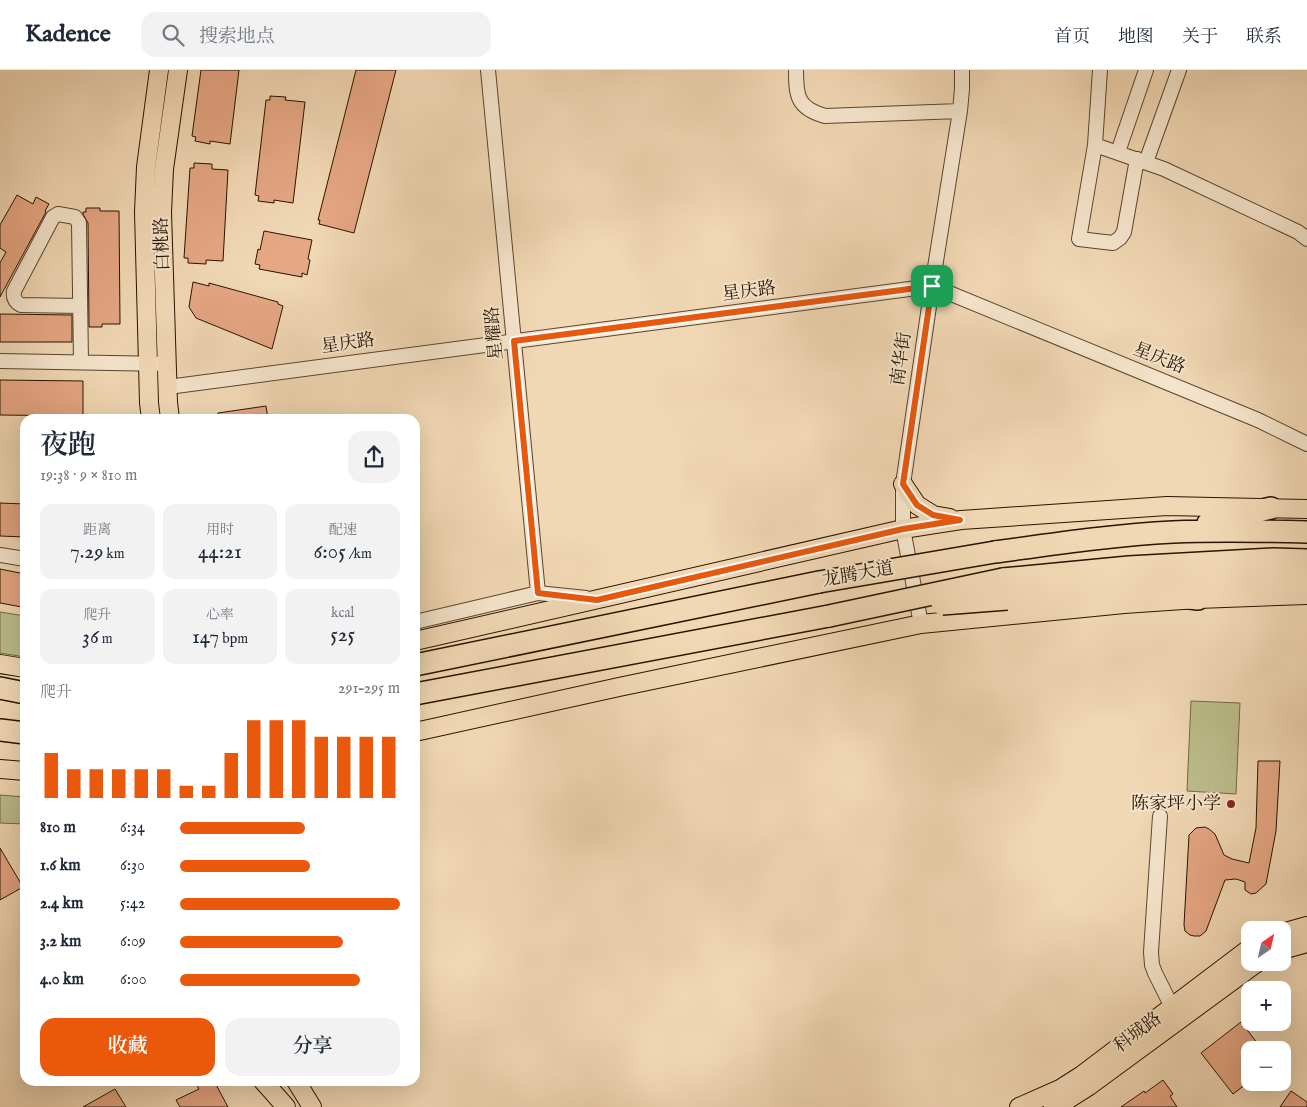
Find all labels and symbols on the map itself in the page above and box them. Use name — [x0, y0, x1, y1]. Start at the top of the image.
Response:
street label: 白桃路 — [151, 217, 175, 271]
pin — [911, 265, 953, 307]
street label: 星庆路 — [721, 277, 777, 307]
street label: 星耀路 — [481, 305, 509, 361]
street label: 星庆路 — [320, 329, 376, 359]
street label: 南华街 — [887, 331, 917, 387]
street label: 星庆路 — [1130, 338, 1188, 380]
street label: 龙腾大道 — [821, 557, 895, 593]
place label: 陈家坪小学 — [1131, 793, 1221, 816]
marker: 陈家坪小学 — [1225, 798, 1237, 810]
north arrow — [1241, 921, 1291, 971]
street label: 科城路 — [1110, 1008, 1166, 1058]

